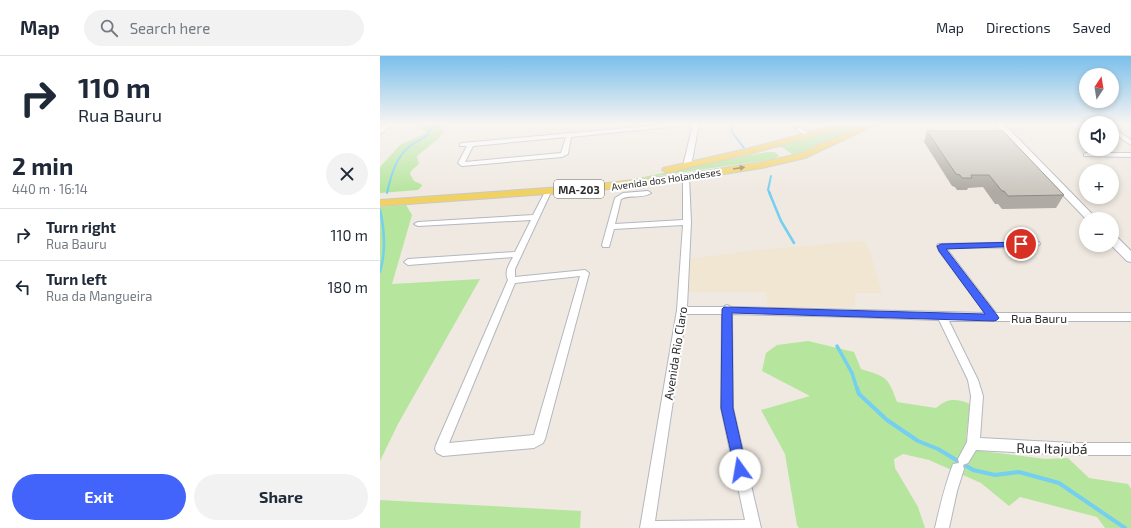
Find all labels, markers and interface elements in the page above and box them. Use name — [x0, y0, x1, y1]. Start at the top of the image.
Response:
search box — [84, 10, 364, 46]
text: Map — [20, 16, 60, 39]
icon: search — [98, 17, 120, 39]
text: Search here — [130, 19, 210, 37]
text: Map — [936, 19, 964, 36]
text: Directions — [986, 19, 1051, 36]
text: Saved — [1073, 19, 1111, 36]
north arrow — [1079, 68, 1119, 108]
map controls — [1079, 68, 1119, 252]
text: 110 m — [78, 70, 151, 104]
icon: right — [12, 72, 64, 124]
text: Rua Bauru — [78, 104, 162, 126]
button: sound — [1079, 116, 1119, 156]
text: 2 min — [12, 151, 73, 180]
button: close — [326, 153, 368, 195]
button: + — [1079, 164, 1119, 204]
street label: Avenida dos Holandeses — [611, 165, 721, 193]
one-way arrow — [733, 165, 745, 171]
road number: MA-203 — [554, 180, 604, 198]
text: 440 m · 16:14 — [12, 181, 88, 197]
button: − — [1079, 212, 1119, 252]
text: Turn right — [46, 218, 116, 236]
icon: right — [12, 224, 34, 246]
text: 110 m — [331, 226, 368, 244]
pin — [1004, 227, 1038, 261]
icon: arrive — [1010, 233, 1032, 255]
text: Rua Bauru — [46, 236, 107, 252]
text: Turn left — [46, 270, 107, 288]
icon: left — [12, 276, 34, 298]
text: 180 m — [327, 278, 368, 296]
text: Rua da Mangueira — [46, 288, 152, 304]
street label: Avenida Rio Claro — [661, 305, 689, 401]
street label: Rua Bauru — [1011, 311, 1067, 325]
street label: Rua Itajubá — [1016, 439, 1088, 457]
position arrow — [719, 449, 761, 491]
button: Exit — [12, 474, 186, 520]
button: Share — [194, 474, 368, 520]

